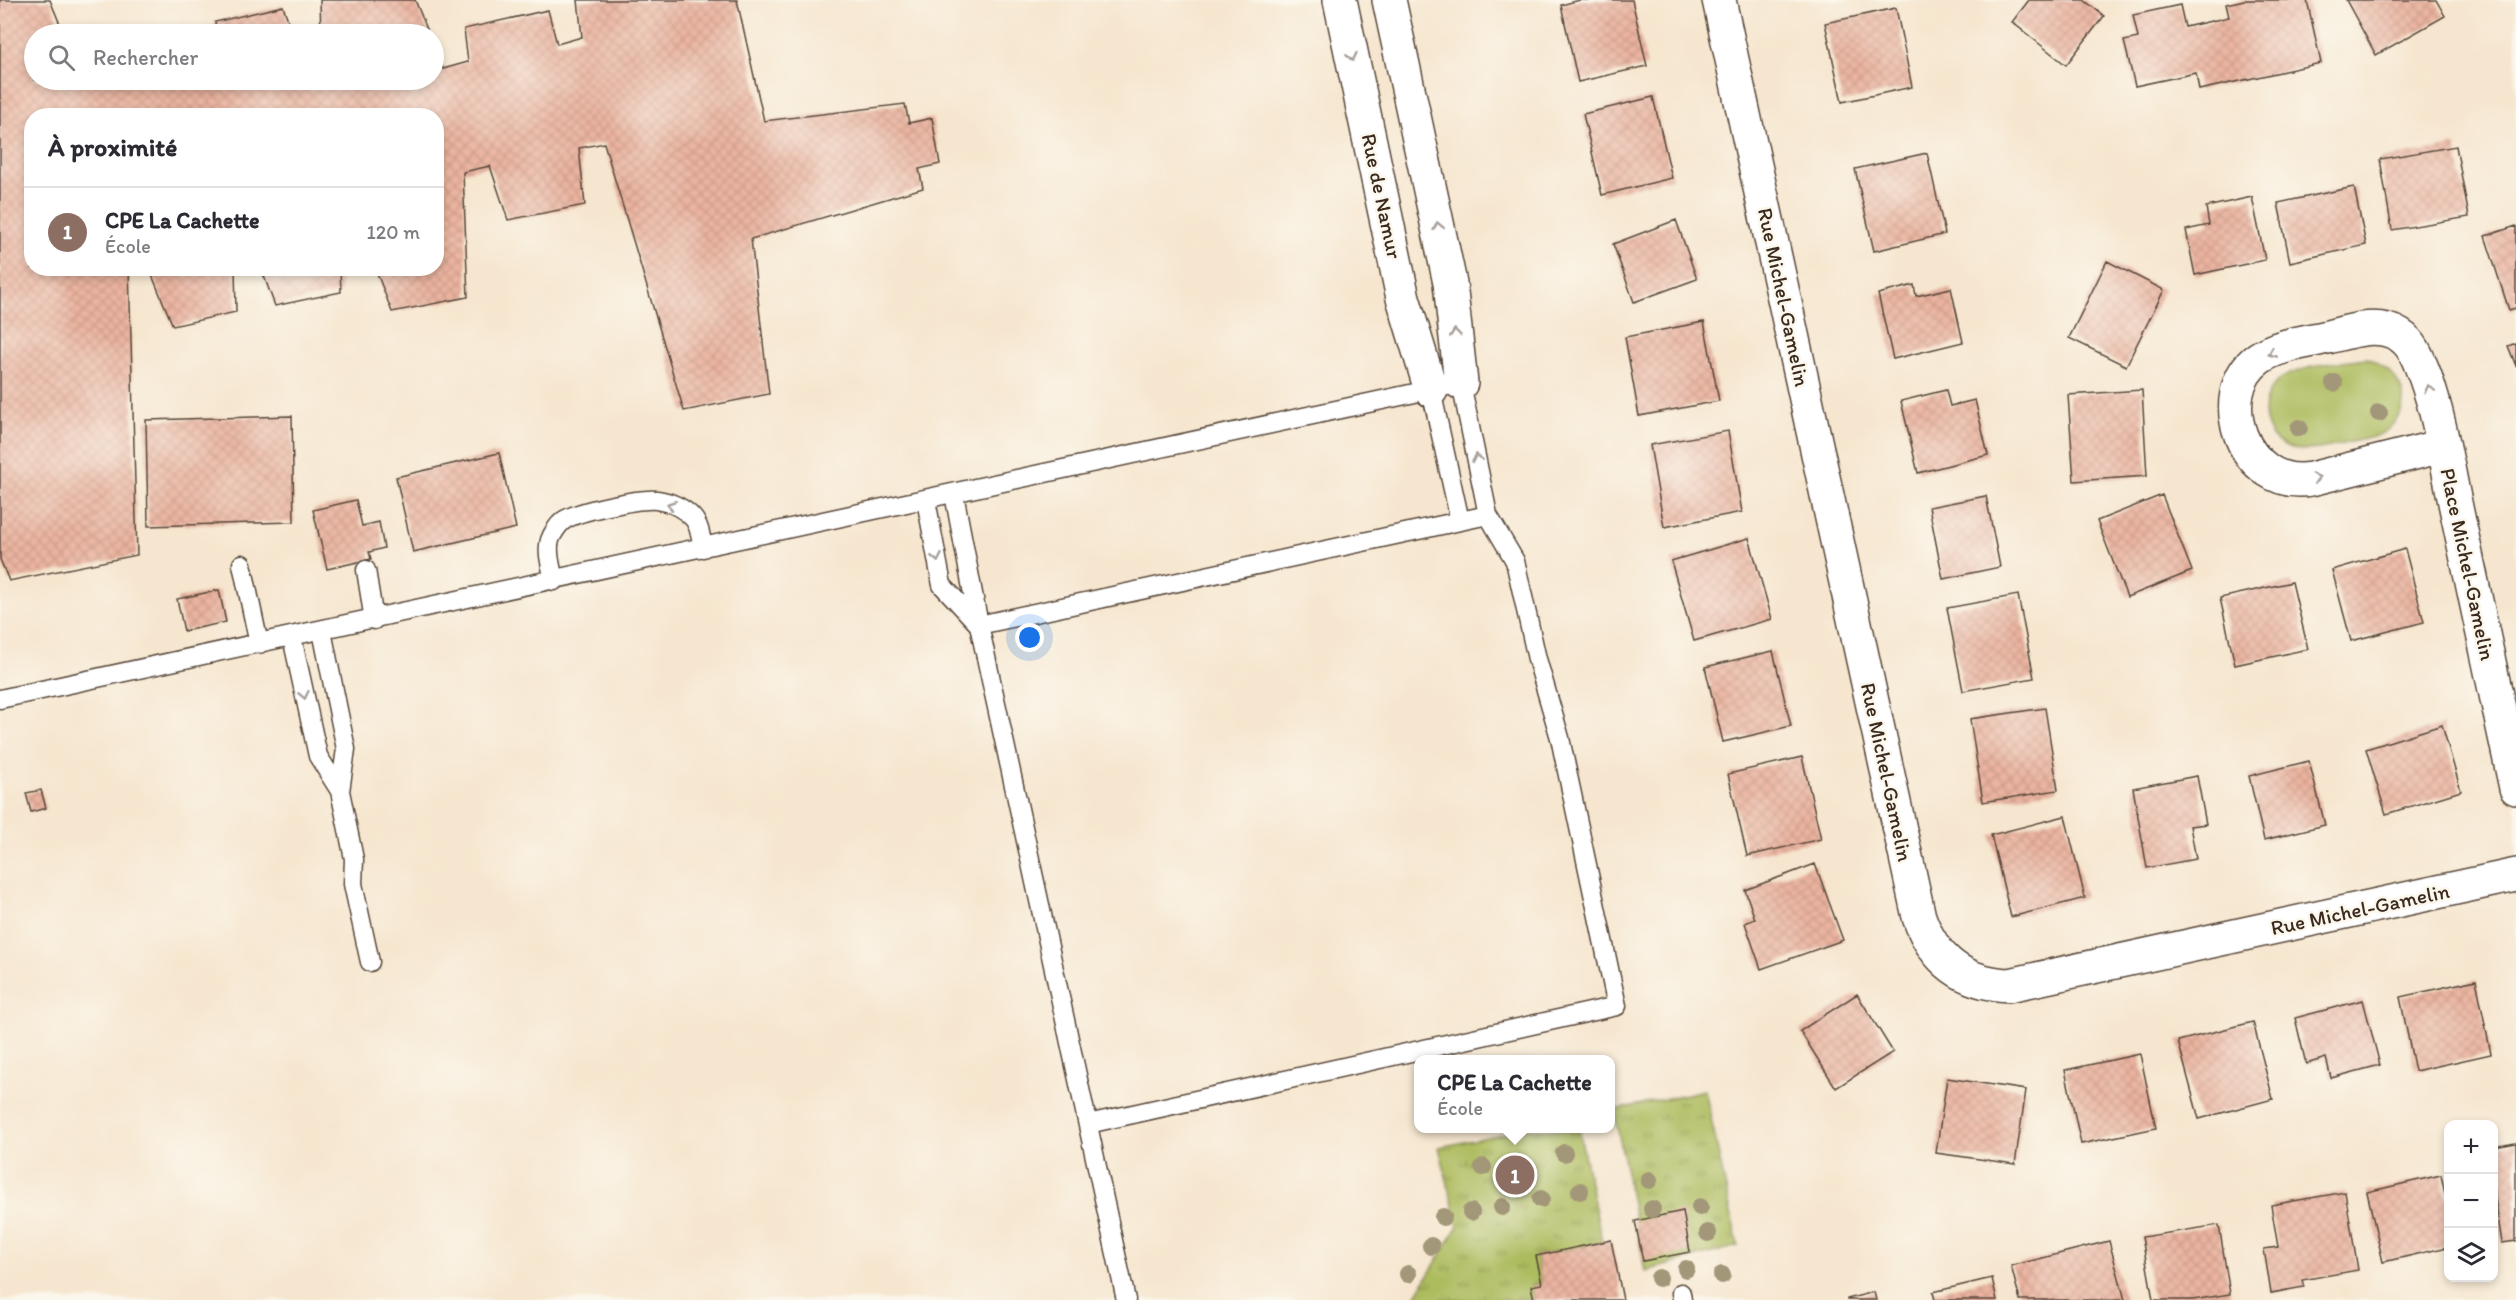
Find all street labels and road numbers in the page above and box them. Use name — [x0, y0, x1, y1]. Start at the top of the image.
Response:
street label: Rue de Namur — [1357, 131, 1408, 261]
street label: Rue Michel-Gamelin — [1753, 205, 1815, 389]
street label: Place Michel-Gamelin — [2435, 466, 2501, 662]
street label: Rue Michel-Gamelin — [1856, 680, 1918, 864]
street label: Rue Michel-Gamelin — [2268, 878, 2452, 940]

